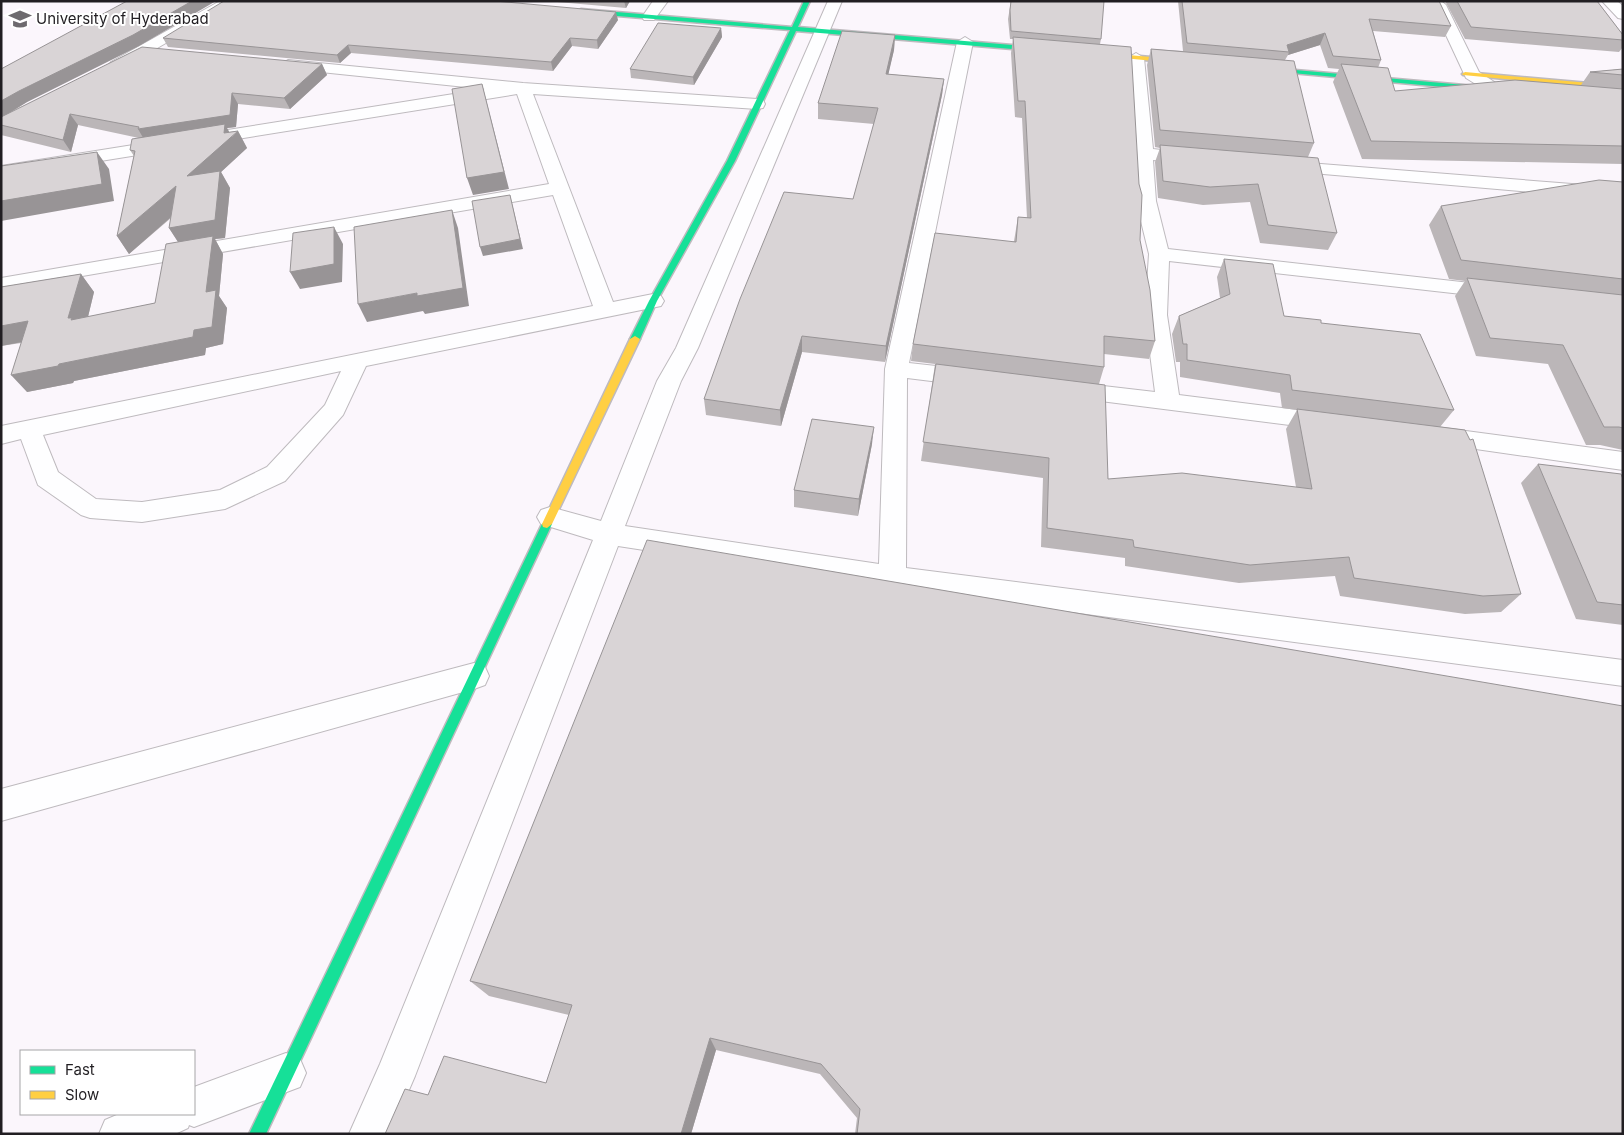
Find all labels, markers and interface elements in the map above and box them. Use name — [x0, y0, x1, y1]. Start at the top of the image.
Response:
school or university icon: University of Hyderabad — [7, 6, 33, 32]
place label: University of Hyderabad — [36, 9, 209, 28]
legend — [20, 1050, 195, 1115]
text: Fast — [65, 1060, 95, 1079]
text: Slow — [65, 1085, 99, 1104]

